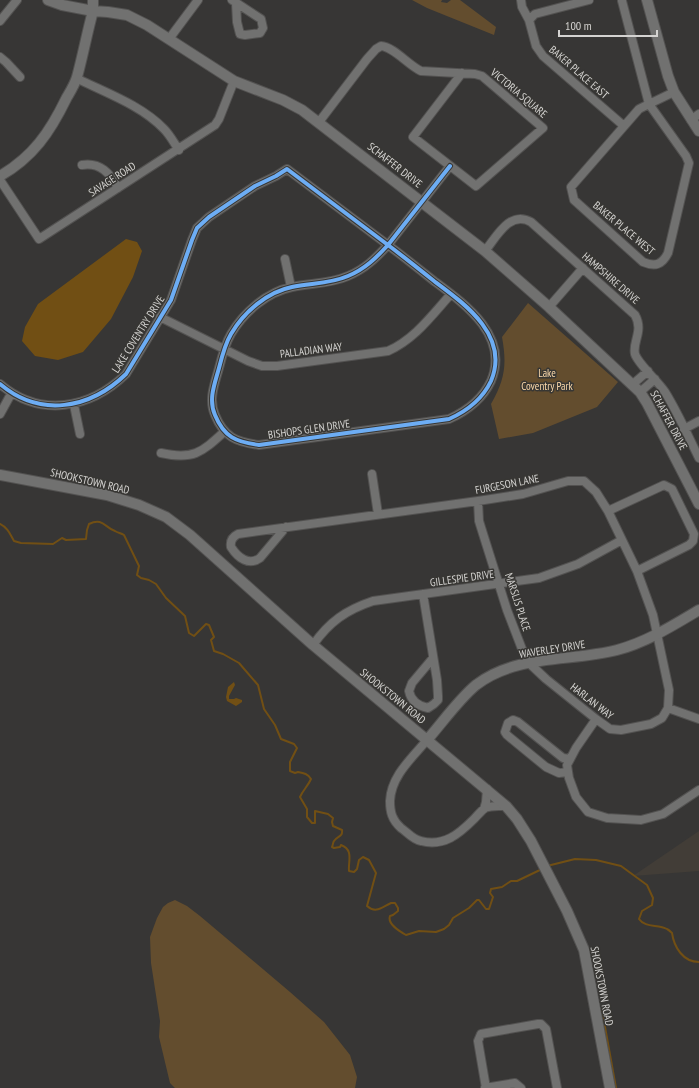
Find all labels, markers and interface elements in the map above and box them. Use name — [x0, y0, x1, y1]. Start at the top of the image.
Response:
scale bar — [559, 12, 657, 38]
text: 100 m — [565, 18, 592, 33]
street label: BAKER PLACE EAST — [546, 42, 612, 102]
street label: VICTORIA SQUARE — [487, 65, 550, 121]
street label: SCHAFFER DRIVE — [365, 139, 425, 191]
street label: SAVAGE ROAD — [86, 158, 138, 199]
street label: BAKER PLACE WEST — [590, 198, 658, 258]
street label: HAMPSHIRE DRIVE — [579, 249, 643, 307]
street label: LAKE COVENTRY DRIVE — [109, 292, 168, 375]
street label: PALLADIAN WAY — [279, 339, 343, 361]
park label: Lake Coventry Park — [521, 366, 574, 393]
street label: SCHAFFER DRIVE — [647, 388, 691, 453]
street label: BISHOPS GLEN DRIVE — [267, 416, 351, 442]
street label: SHOOKSTOWN ROAD — [49, 465, 131, 497]
street label: FURGESON LANE — [474, 471, 540, 497]
street label: GILLESPIE DRIVE — [429, 567, 495, 589]
street label: MARSLIS PLACE — [502, 571, 534, 633]
street label: WAVERLEY DRIVE — [518, 637, 586, 661]
street label: SHOOKSTOWN ROAD — [357, 665, 429, 727]
street label: HARLAN WAY — [568, 680, 616, 722]
street label: SHOOKSTOWN ROAD — [587, 945, 617, 1027]

